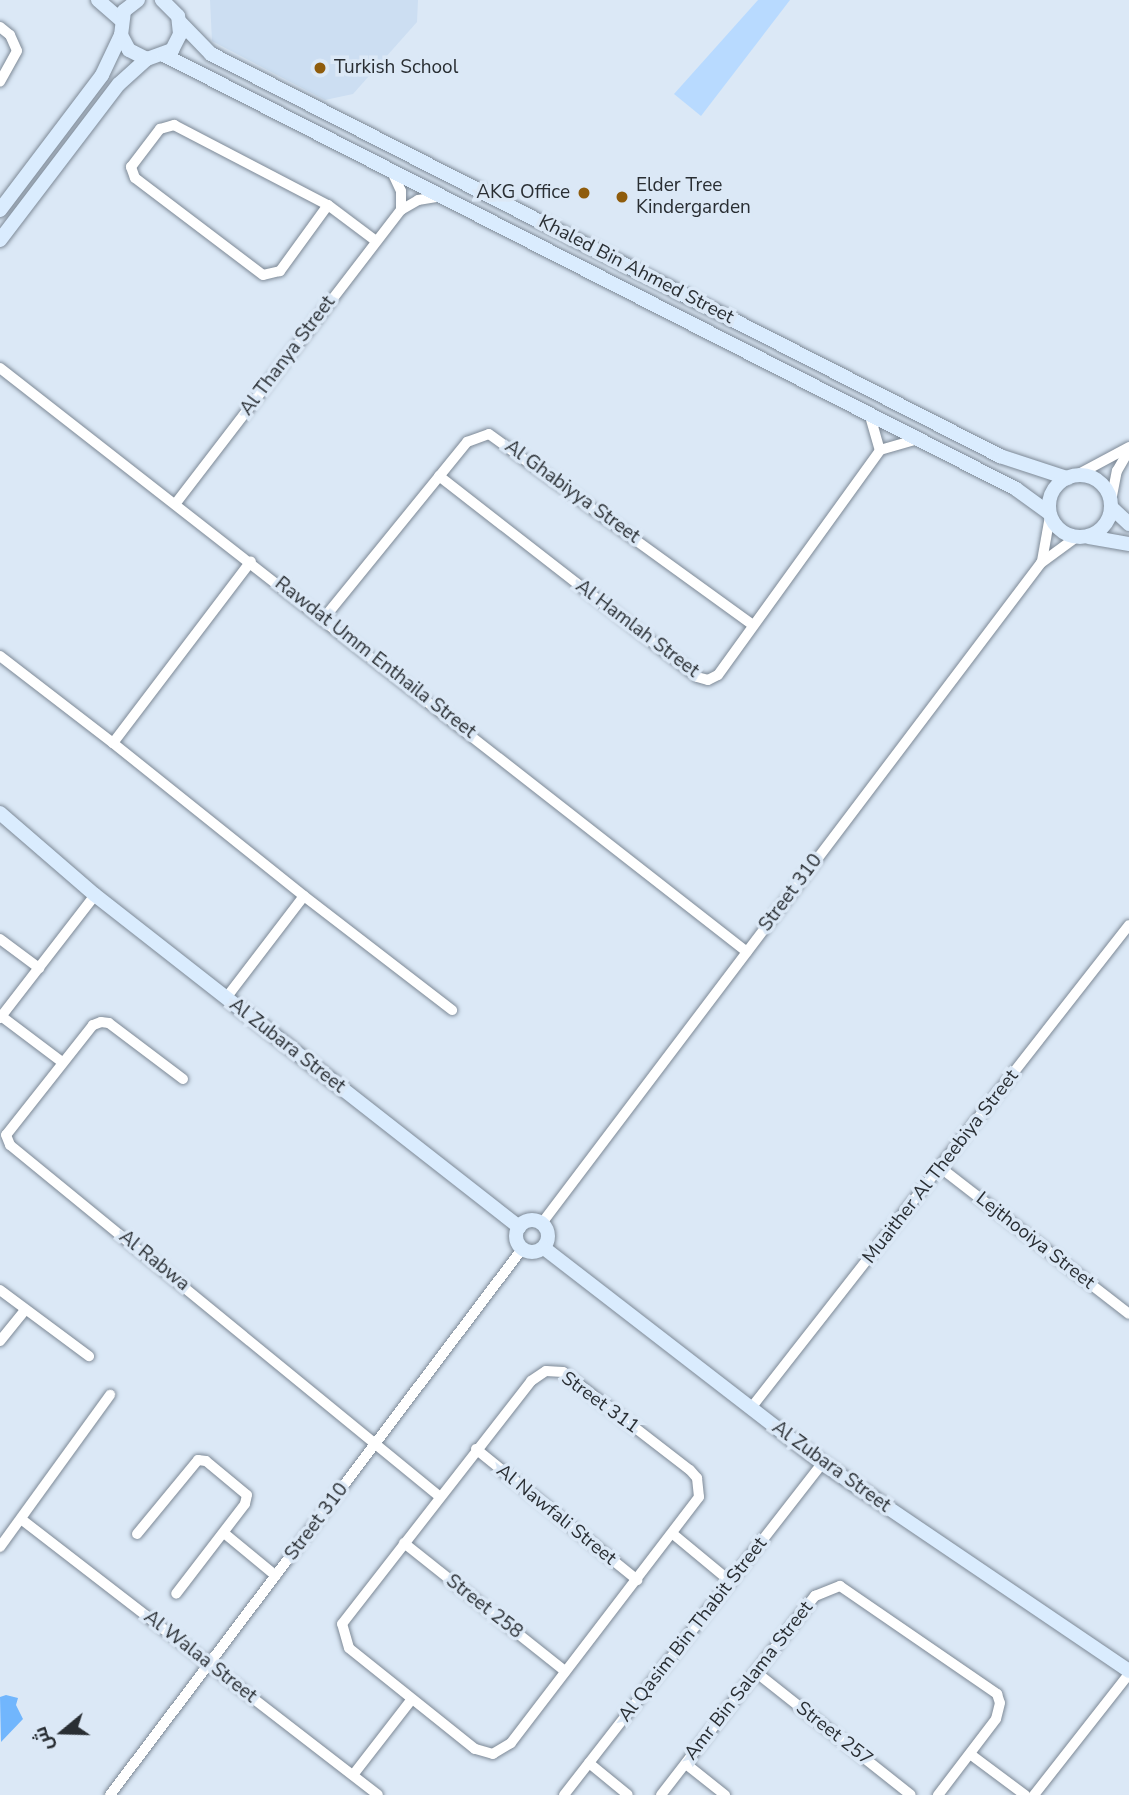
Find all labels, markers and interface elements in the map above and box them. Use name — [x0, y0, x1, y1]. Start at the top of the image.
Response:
place label: Turkish School — [334, 57, 458, 79]
marker: Turkish School — [312, 60, 328, 76]
place label: Elder Tree Kindergarden — [636, 175, 751, 219]
place label: AKG Office — [476, 182, 570, 204]
marker: AKG Office — [576, 185, 592, 201]
marker: Elder Tree Kindergarden — [614, 189, 630, 205]
street label: Khaled Bin Ahmed Street — [535, 211, 737, 329]
street label: Al Thanya Street — [236, 292, 340, 420]
street label: Al Ghabiyya Street — [500, 435, 644, 549]
street label: Rawdat Umm Enthaila Street — [270, 572, 480, 744]
street label: Al Hamlah Street — [571, 575, 703, 683]
street label: Street 310 — [755, 850, 827, 936]
street label: Al Zubara Street — [225, 994, 349, 1098]
street label: Muaither Al Theebiya Street — [858, 1066, 1024, 1268]
street label: Lejthooiya Street — [971, 1188, 1099, 1294]
street label: Al Rabwa — [114, 1226, 194, 1296]
street label: Street 311 — [557, 1367, 643, 1439]
street label: Al Zubara Street — [767, 1416, 895, 1518]
street label: Al Nawfali Street — [491, 1460, 621, 1570]
street label: Street 310 — [281, 1479, 353, 1565]
street label: Al Qasim Bin Thabit Street — [614, 1533, 772, 1727]
street label: Street 258 — [441, 1570, 527, 1644]
street label: Amr Bin Salama Street — [680, 1597, 818, 1765]
street label: Al Walaa Street — [139, 1606, 261, 1708]
north arrow — [28, 1697, 98, 1767]
street label: Street 257 — [791, 1697, 877, 1771]
text: ش — [27, 1723, 59, 1755]

